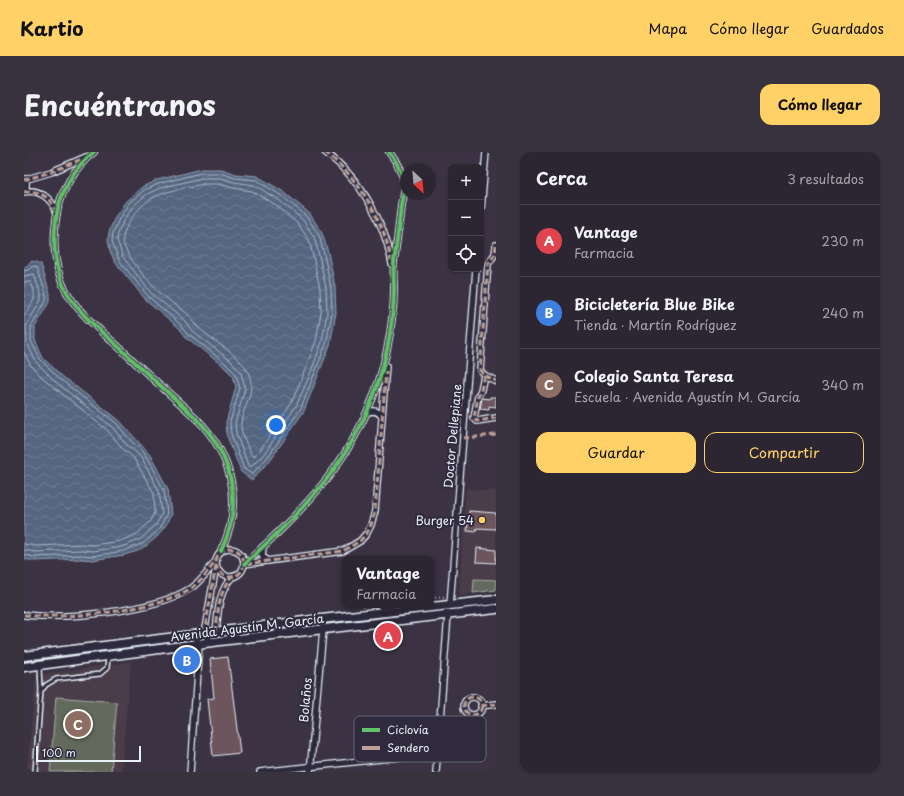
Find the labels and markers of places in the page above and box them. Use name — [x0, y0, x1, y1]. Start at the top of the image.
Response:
place label: Burger 54 — [415, 511, 474, 529]
marker: Burger 54 — [477, 515, 487, 525]
pin: A — [375, 621, 401, 651]
pin: B — [174, 645, 200, 675]
pin: C — [65, 709, 91, 739]

